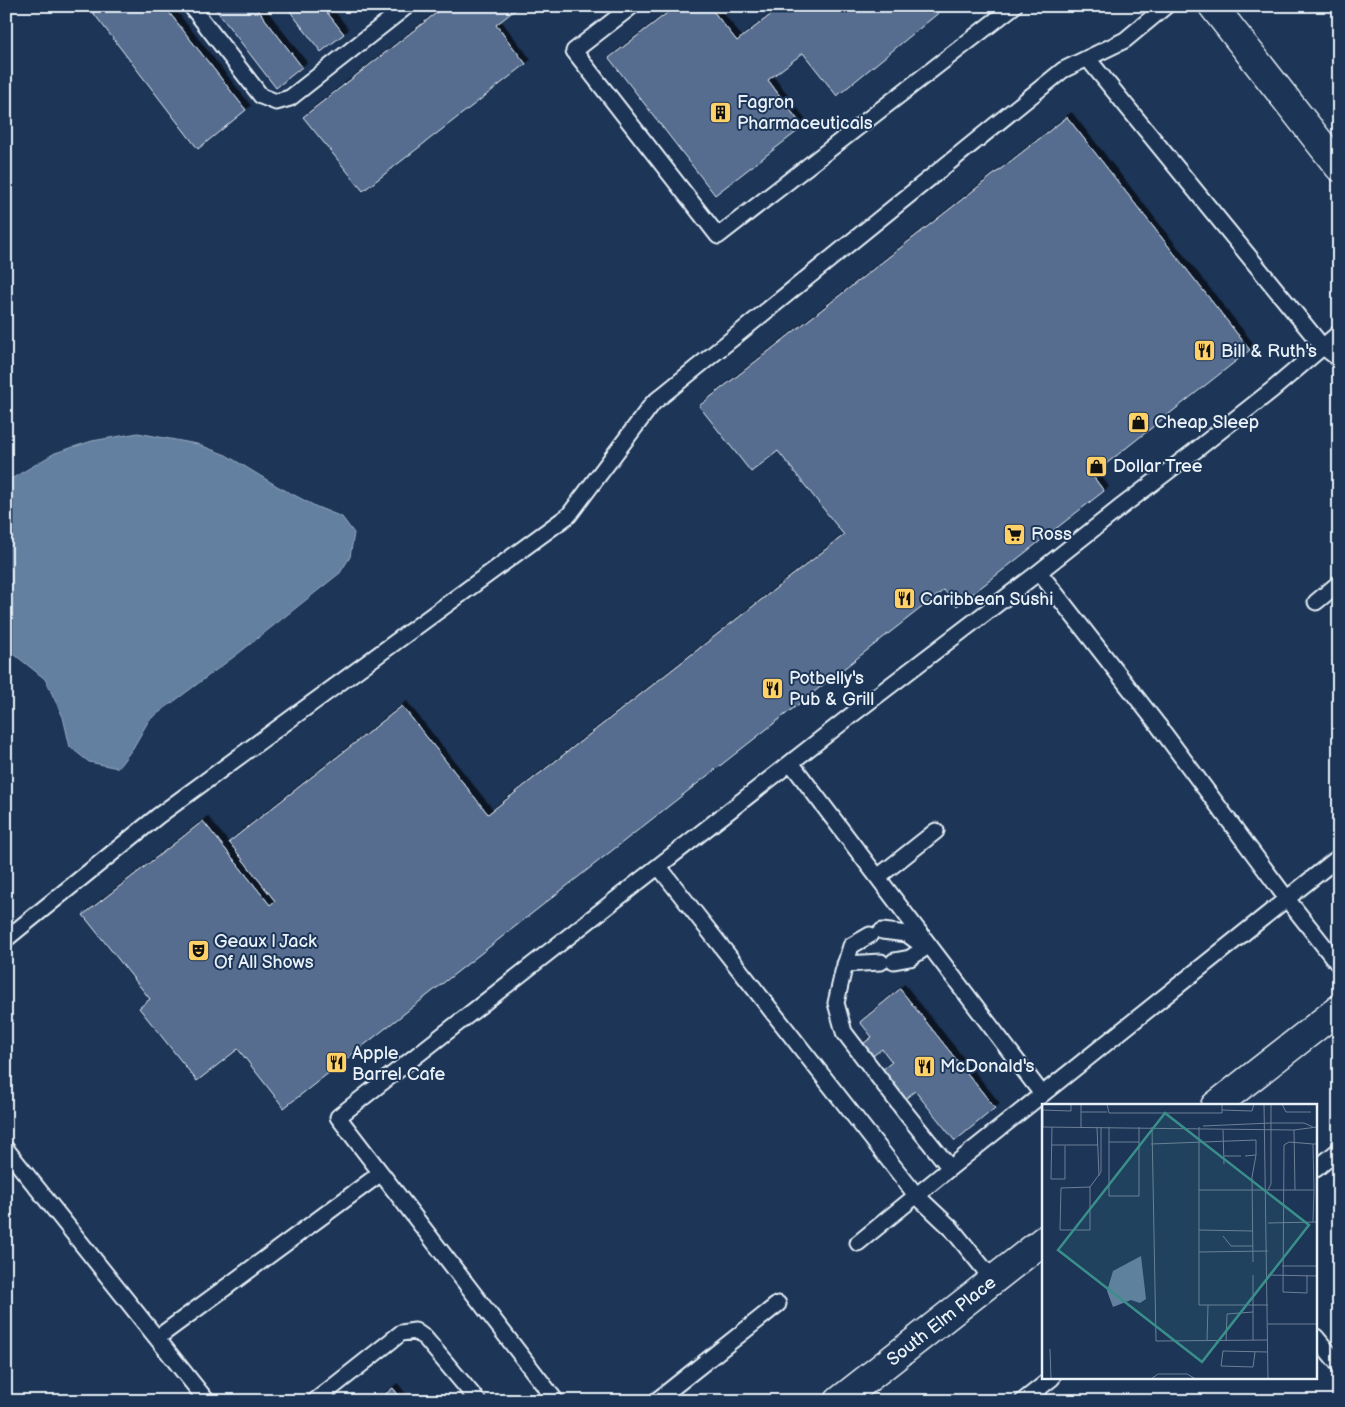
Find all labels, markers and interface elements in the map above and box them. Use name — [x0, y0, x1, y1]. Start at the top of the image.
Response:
place label: Fagron Pharmaceuticals — [737, 92, 873, 134]
building icon: Fagron Pharmaceuticals — [709, 100, 733, 124]
restaurant icon: Bill & Ruth's — [1193, 339, 1217, 363]
place label: Bill & Ruth's — [1221, 341, 1317, 362]
shop icon: Cheap Sleep — [1126, 410, 1150, 434]
place label: Cheap Sleep — [1154, 412, 1259, 433]
shop icon: Dollar Tree — [1085, 454, 1109, 478]
place label: Dollar Tree — [1113, 456, 1203, 477]
supermarket icon: Ross — [1003, 522, 1027, 546]
place label: Ross — [1031, 524, 1072, 545]
restaurant icon: Caribbean Sushi — [892, 587, 916, 611]
place label: Caribbean Sushi — [920, 589, 1053, 610]
place label: Potbelly's Pub & Grill — [789, 668, 874, 710]
restaurant icon: Potbelly's Pub & Grill — [761, 676, 785, 700]
place label: Geaux | Jack Of All Shows — [214, 931, 317, 973]
theatre icon: Geaux | Jack Of All Shows — [186, 939, 210, 963]
place label: Apple Barrel Cafe — [352, 1043, 446, 1085]
restaurant icon: Apple Barrel Cafe — [324, 1051, 348, 1075]
restaurant icon: McDonald's — [912, 1054, 936, 1078]
place label: McDonald's — [940, 1056, 1035, 1077]
inset map — [1042, 1104, 1318, 1380]
street label: South Elm Place — [883, 1272, 1000, 1370]

